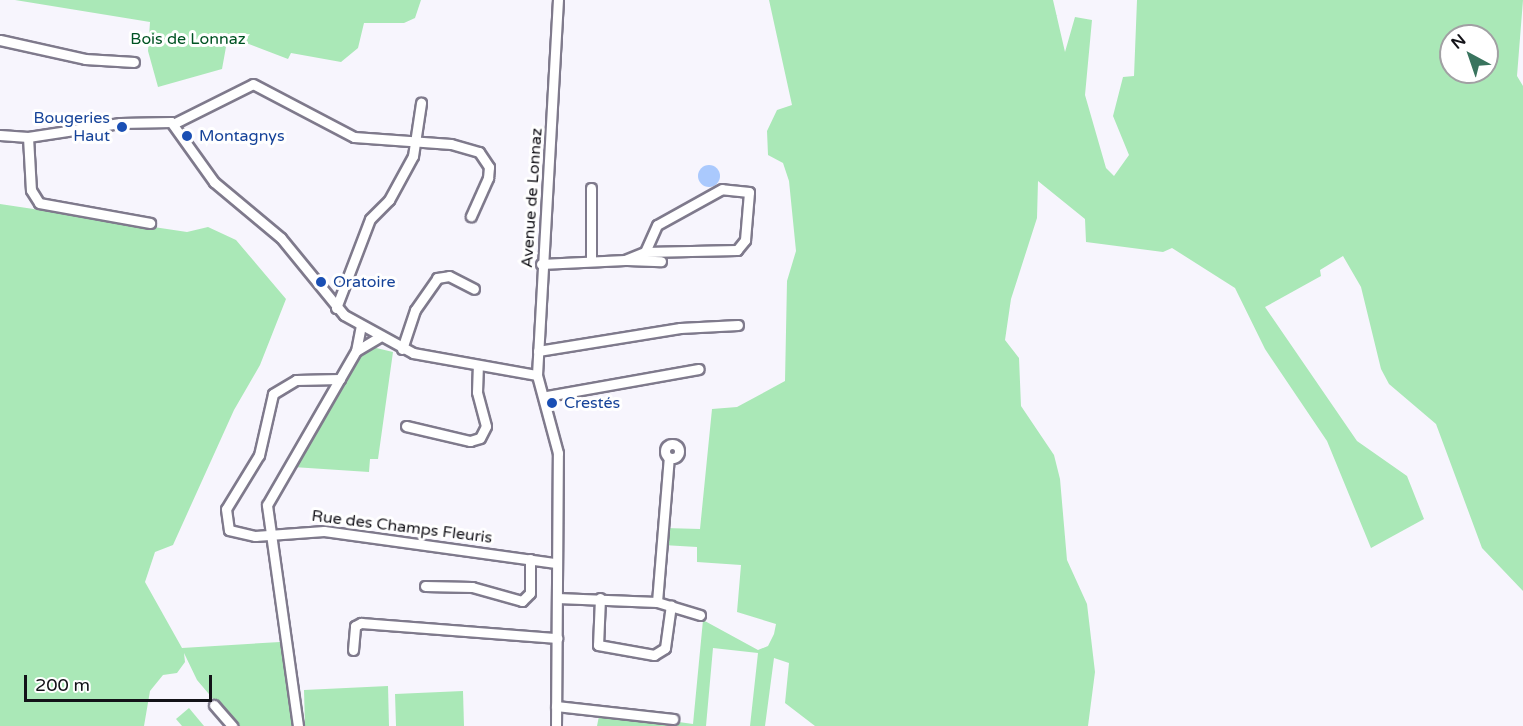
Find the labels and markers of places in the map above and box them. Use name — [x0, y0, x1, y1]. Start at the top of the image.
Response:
place label: Bougeries Haut — [34, 108, 110, 146]
marker: Bougeries Haut — [115, 120, 129, 134]
place label: Montagnys — [199, 126, 285, 146]
marker: Montagnys — [180, 129, 194, 143]
place label: Oratoire — [333, 272, 395, 292]
marker: Oratoire — [314, 275, 328, 289]
place label: Crestés — [564, 393, 620, 413]
marker: Crestés — [545, 396, 559, 410]

